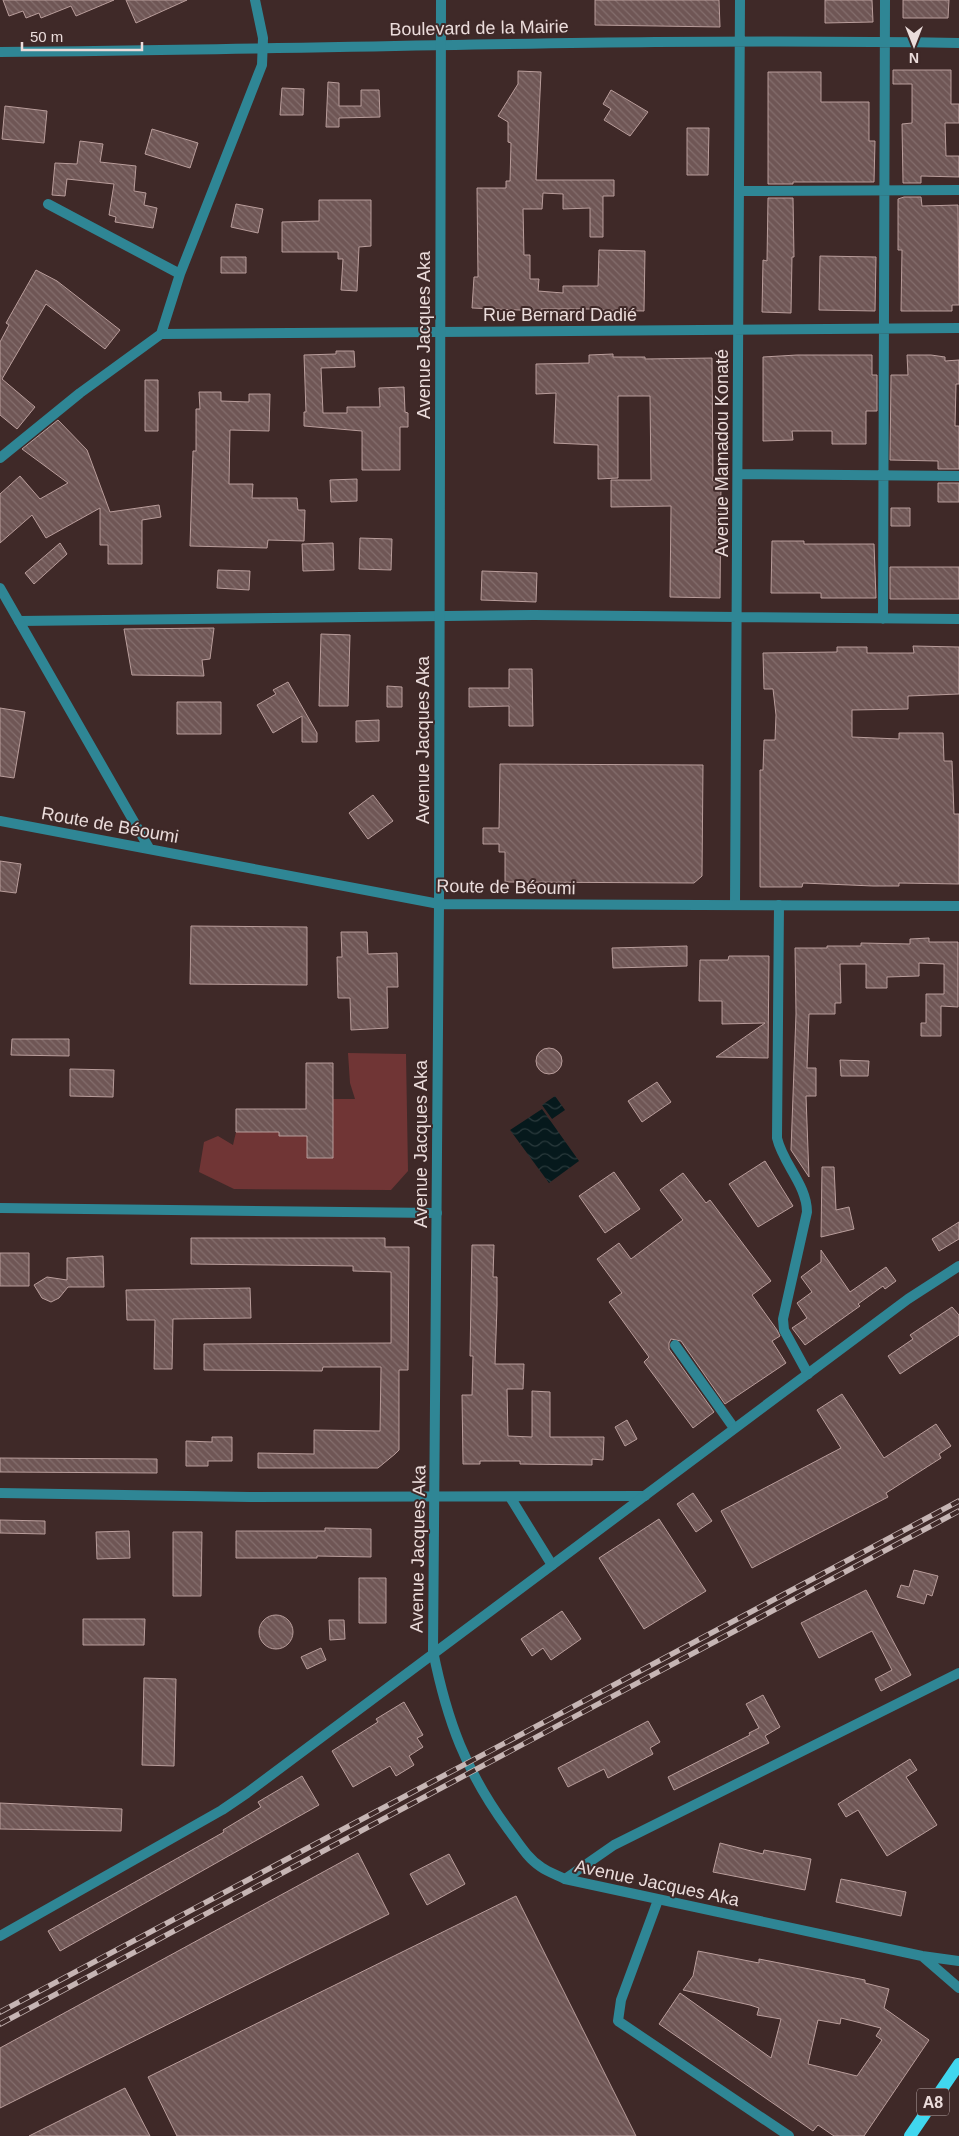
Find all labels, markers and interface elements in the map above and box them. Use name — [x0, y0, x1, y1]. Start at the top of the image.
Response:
street label: Boulevard de la Mairie — [389, 16, 569, 40]
scale bar — [22, 20, 142, 52]
north arrow — [889, 20, 939, 70]
text: 50 m — [30, 28, 63, 45]
text: N — [909, 50, 919, 66]
street label: Avenue Jacques Aka — [414, 250, 434, 419]
street label: Rue Bernard Dadié — [483, 305, 637, 325]
street label: Avenue Mamadou Konaté — [712, 349, 732, 557]
street label: Avenue Jacques Aka — [413, 655, 433, 824]
street label: Route de Béoumi — [40, 803, 180, 847]
street label: Route de Béoumi — [436, 876, 576, 898]
street label: Avenue Jacques Aka — [411, 1059, 431, 1228]
street label: Avenue Jacques Aka — [407, 1464, 429, 1633]
street label: Avenue Jacques Aka — [573, 1856, 742, 1910]
road number: A8 — [917, 2088, 949, 2116]

